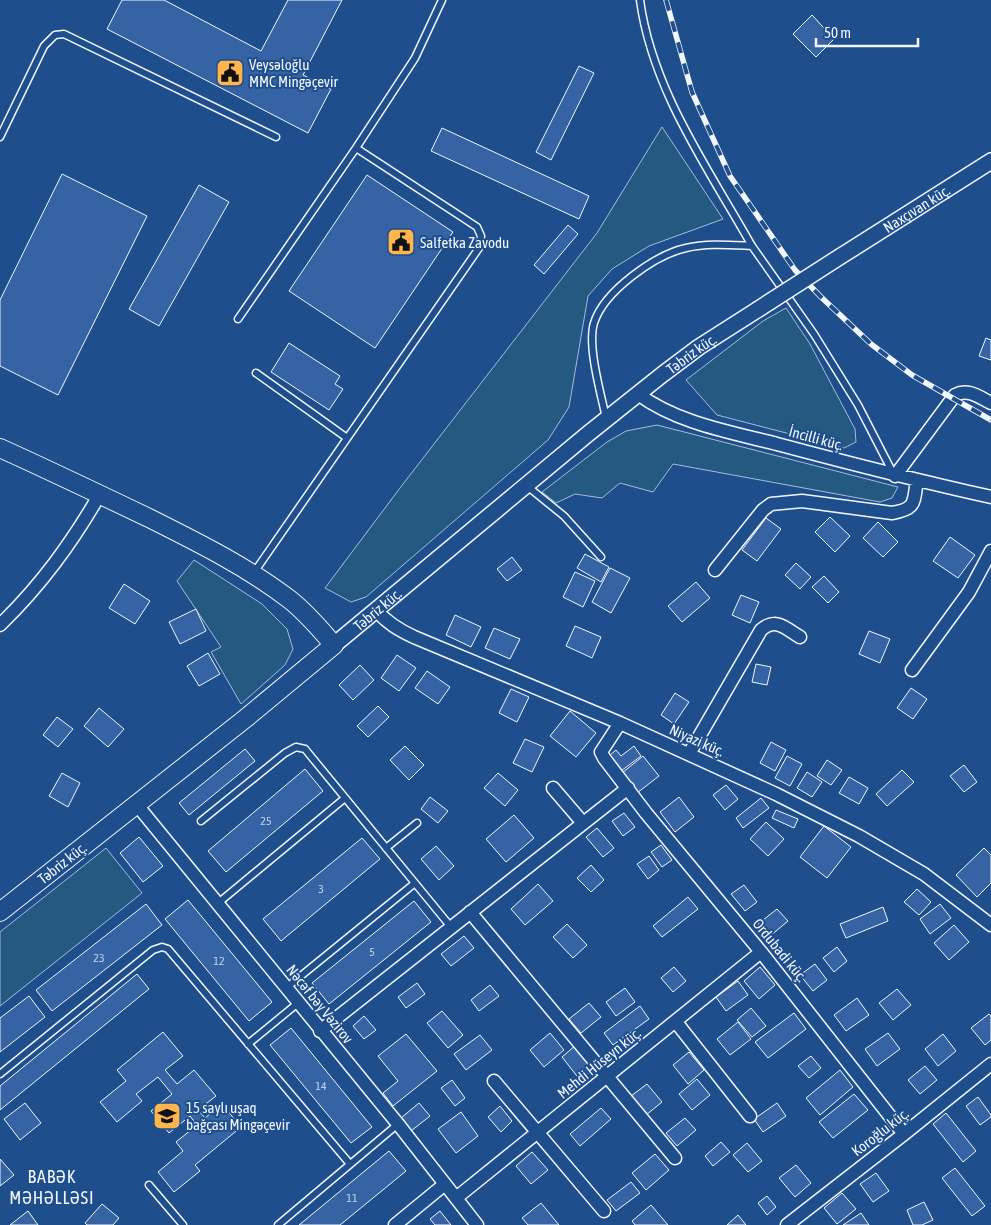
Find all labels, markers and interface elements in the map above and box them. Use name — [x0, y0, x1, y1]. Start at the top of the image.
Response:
scale bar — [816, 15, 918, 47]
text: 50 m — [824, 24, 851, 41]
place label: Veysəloğlu MMC Mingəçevir — [249, 56, 338, 90]
public building icon: Veysəloğlu MMC Mingəçevir — [215, 58, 245, 88]
street label: Naxçıvan küç. — [880, 181, 953, 236]
public building icon: Salfetka Zavodu — [386, 227, 416, 257]
place label: Salfetka Zavodu — [420, 234, 509, 251]
street label: Təbriz küç. — [663, 330, 719, 377]
street label: İncilli küç. — [787, 423, 845, 453]
street label: Təbriz küç. — [350, 584, 405, 634]
street label: Niyazi küç. — [667, 720, 727, 760]
house number: 25 — [260, 814, 272, 828]
street label: Təbriz küç. — [34, 839, 90, 887]
house number: 3 — [318, 882, 324, 896]
street label: Ordubadi küç. — [749, 915, 811, 985]
house number: 5 — [369, 945, 375, 959]
house number: 23 — [93, 951, 105, 965]
house number: 12 — [213, 954, 225, 968]
street label: Nəcəf bəy Vəzirov — [283, 961, 357, 1047]
street label: Mehdi Hüseyn küç. — [554, 1024, 644, 1102]
house number: 14 — [315, 1079, 327, 1093]
place label: 15 saylı uşaq bağçası Mingəçevir — [186, 1099, 290, 1133]
school or university icon: 15 saylı uşaq bağçası Mingəçevir — [152, 1101, 182, 1131]
street label: Koroğlu küç. — [848, 1104, 912, 1159]
district label: BABƏK MƏHƏLLƏSI — [9, 1166, 95, 1208]
house number: 11 — [346, 1191, 358, 1205]

